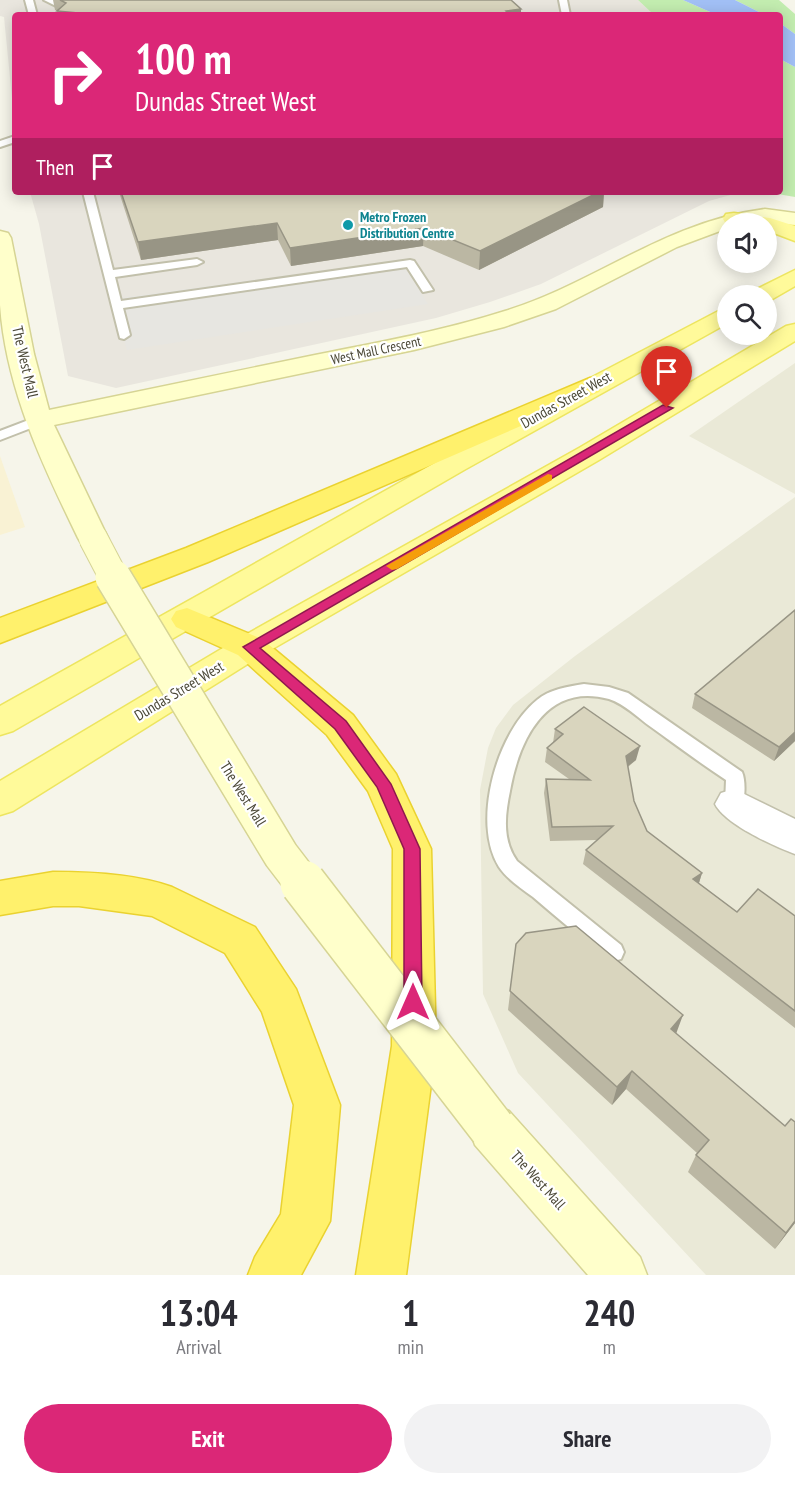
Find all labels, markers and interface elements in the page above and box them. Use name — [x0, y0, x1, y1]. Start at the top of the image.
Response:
text: 100 m — [135, 31, 232, 86]
icon: right — [36, 36, 114, 114]
text: Dundas Street West — [135, 84, 316, 118]
icon: arrive — [86, 150, 119, 183]
text: Then — [36, 153, 74, 181]
place label: Metro Frozen Distribution Centre — [360, 208, 454, 242]
map controls — [717, 213, 777, 345]
button: sound — [717, 213, 777, 273]
marker: Metro Frozen Distribution Centre — [341, 218, 355, 232]
button: search — [717, 285, 777, 345]
street label: The West Mall — [8, 324, 43, 400]
street label: West Mall Crescent — [329, 332, 423, 368]
pin — [641, 346, 692, 408]
icon: arrive — [650, 355, 683, 388]
street label: Dundas Street West — [517, 367, 614, 432]
street label: Dundas Street West — [131, 657, 227, 725]
street label: The West Mall — [216, 758, 271, 830]
position arrow — [381, 970, 445, 1034]
street label: The West Mall — [507, 1146, 570, 1214]
text: 13:04 — [160, 1289, 238, 1336]
text: 1 — [402, 1289, 419, 1336]
text: 240 — [584, 1289, 635, 1336]
text: Arrival — [176, 1334, 221, 1360]
text: min — [398, 1334, 424, 1360]
text: m — [603, 1334, 616, 1360]
button: Exit — [24, 1404, 392, 1473]
button: Share — [404, 1404, 771, 1473]

